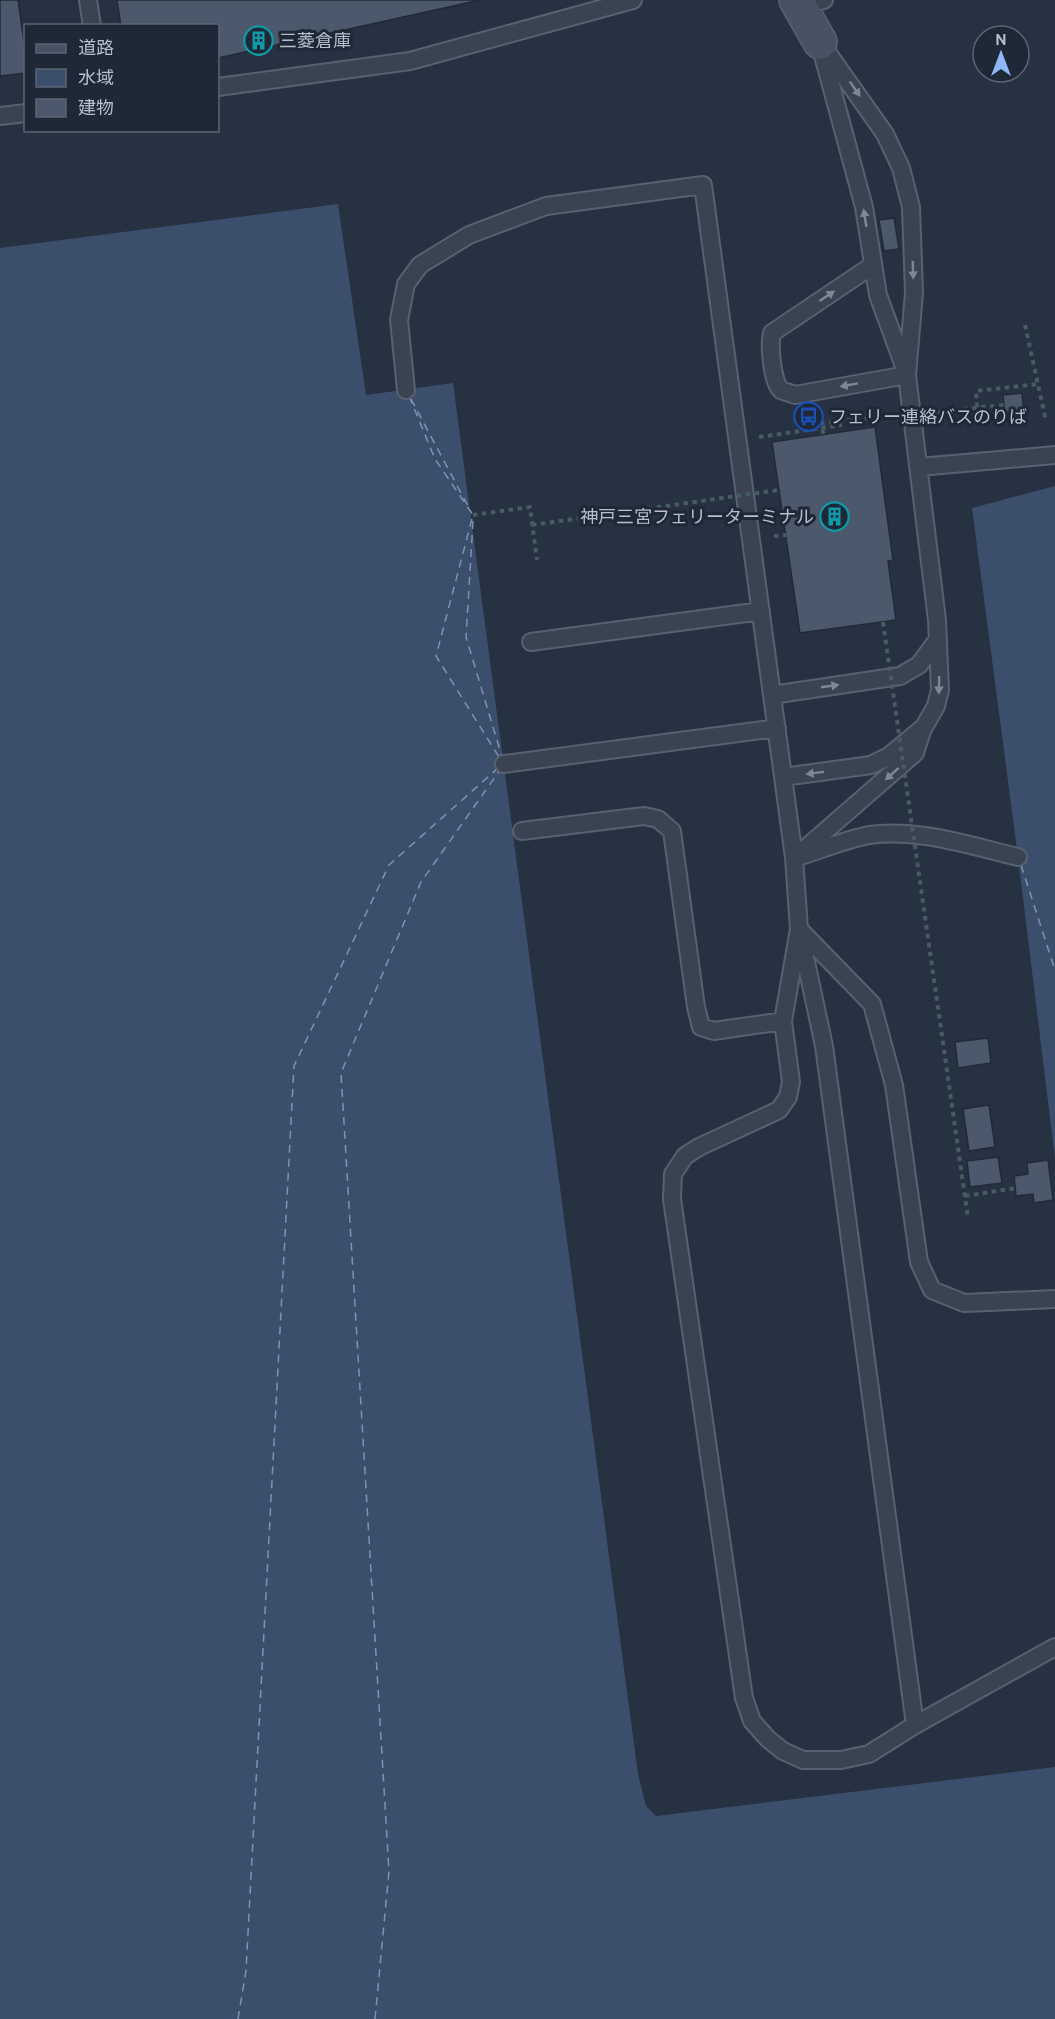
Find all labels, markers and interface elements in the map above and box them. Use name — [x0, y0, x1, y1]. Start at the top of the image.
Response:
legend — [24, 24, 219, 132]
north arrow — [971, 24, 1031, 84]
building icon: 三菱倉庫 — [242, 25, 274, 57]
place label: 三菱倉庫 — [279, 30, 351, 52]
text: N — [995, 30, 1007, 49]
text: 道路 — [78, 37, 114, 59]
text: 水域 — [78, 67, 114, 89]
one-way arrow — [849, 81, 861, 97]
text: 建物 — [78, 97, 114, 119]
one-way arrow — [861, 208, 870, 227]
one-way arrow — [908, 260, 918, 279]
one-way arrow — [818, 290, 834, 302]
one-way arrow — [840, 381, 859, 390]
bus stop icon: フェリー連絡バスのりば — [792, 401, 824, 433]
place label: フェリー連絡バスのりば — [829, 406, 1027, 428]
building icon: 神戸三宮フェリーターミナル — [819, 501, 851, 533]
place label: 神戸三宮フェリーターミナル — [580, 506, 814, 528]
one-way arrow — [934, 675, 944, 694]
one-way arrow — [821, 682, 840, 691]
one-way arrow — [884, 767, 899, 781]
one-way arrow — [806, 768, 825, 777]

